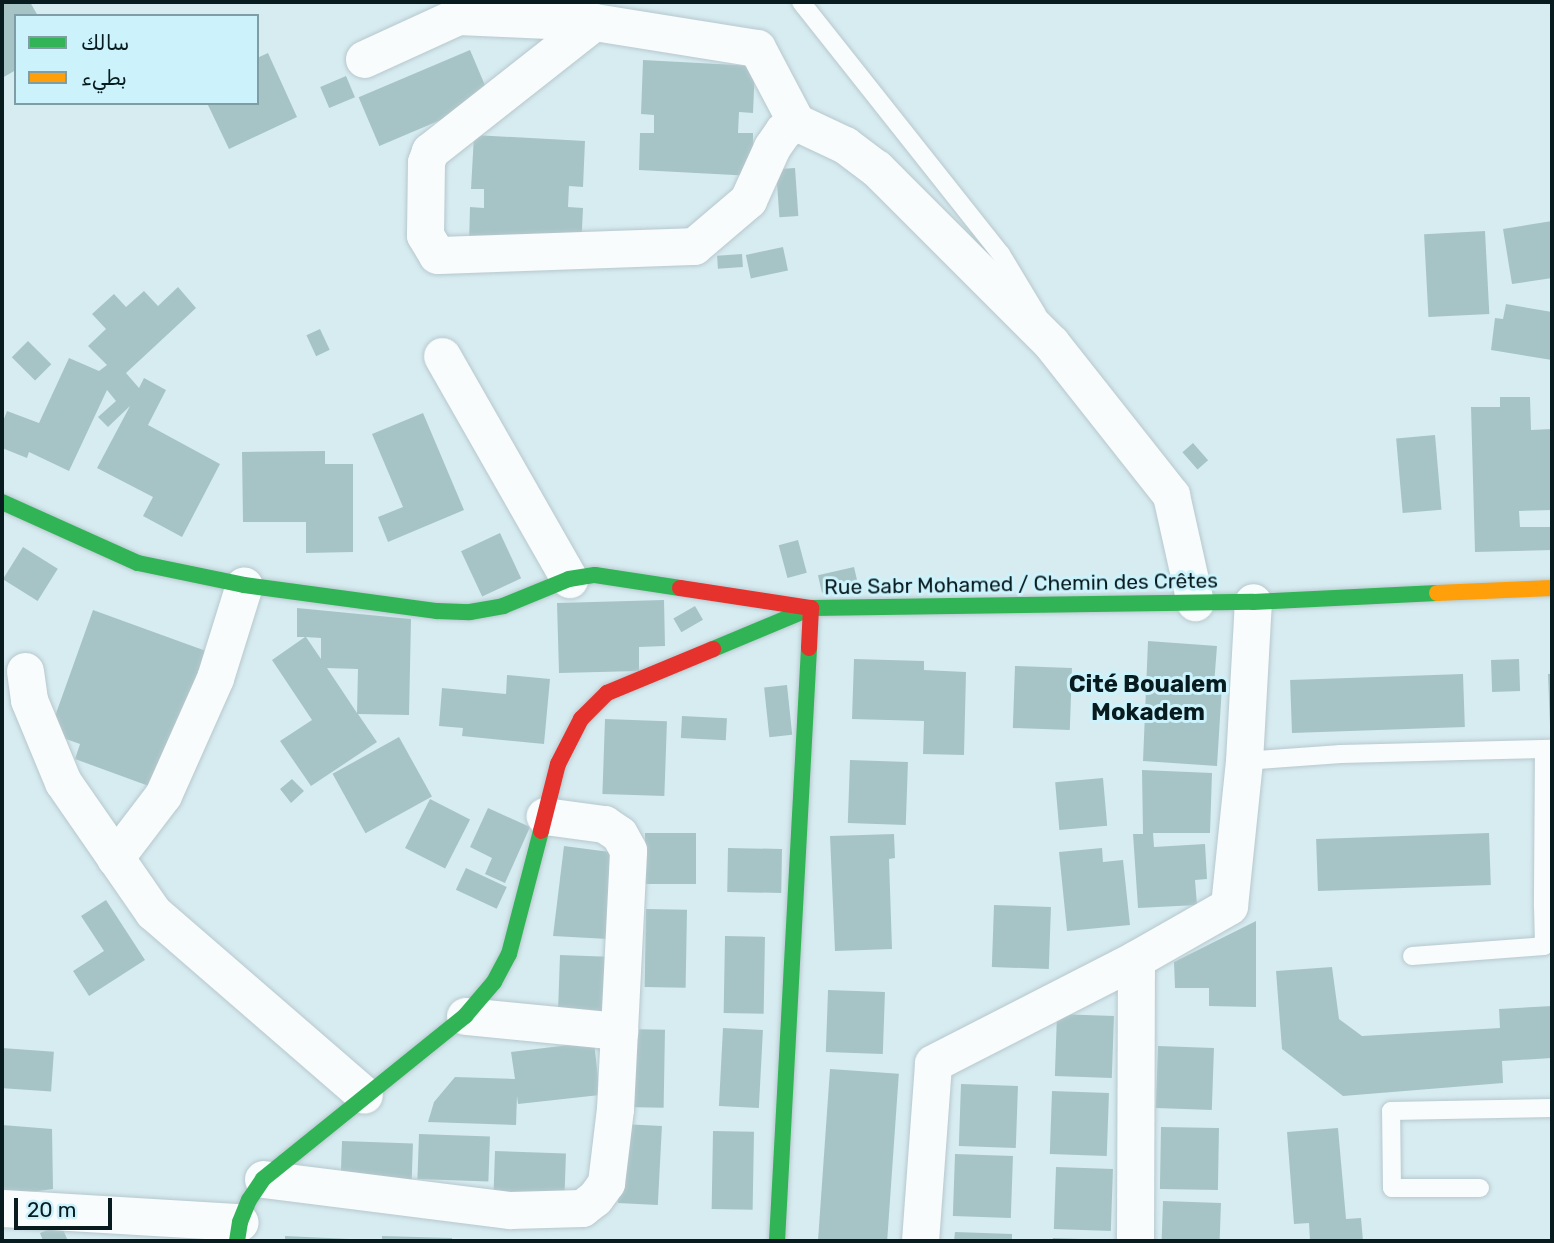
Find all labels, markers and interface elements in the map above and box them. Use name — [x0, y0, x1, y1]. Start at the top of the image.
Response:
legend — [14, 14, 259, 105]
text: سالك — [81, 30, 129, 55]
text: بطيء — [81, 65, 127, 90]
street label: Rue Sabr Mohamed / Chemin des Crêtes — [824, 568, 1218, 600]
district label: Cité Boualem Mokadem — [1069, 671, 1227, 727]
scale bar — [18, 1184, 116, 1228]
text: 20 m — [27, 1197, 76, 1222]

